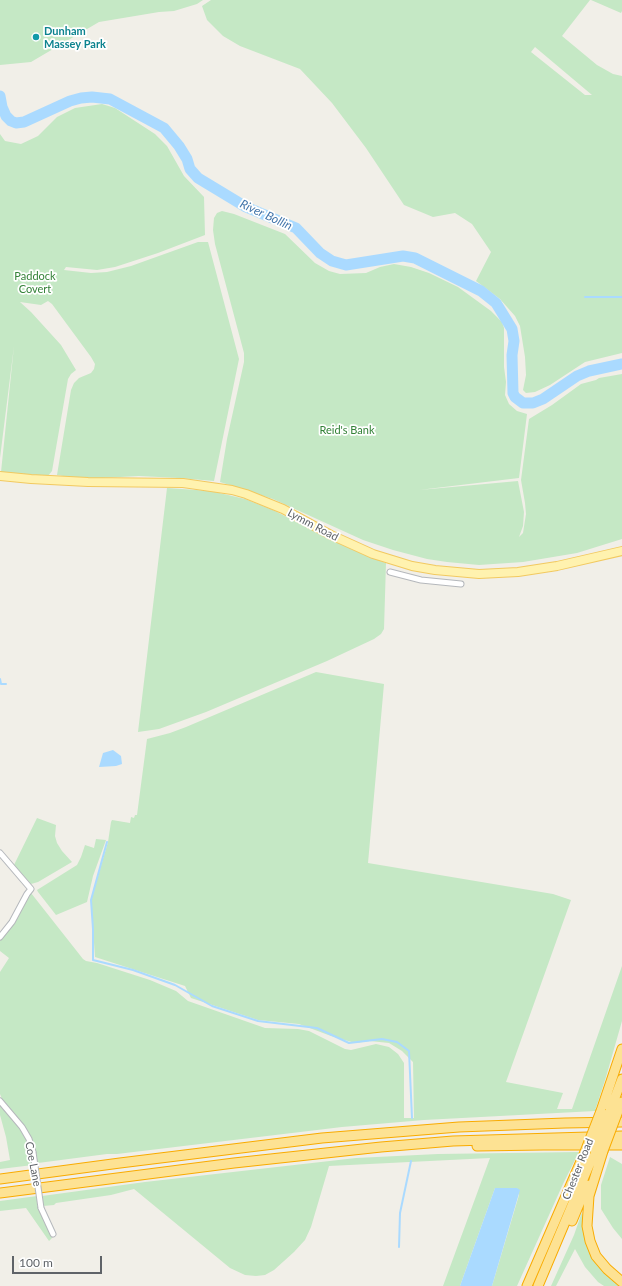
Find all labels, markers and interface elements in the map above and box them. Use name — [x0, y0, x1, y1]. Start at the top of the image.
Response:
place label: Dunham Massey Park — [44, 24, 106, 50]
marker: Dunham Massey Park — [31, 32, 41, 42]
water label: River Bollin — [238, 197, 294, 233]
park label: Paddock Covert — [14, 269, 56, 295]
park label: Reid's Bank — [319, 423, 375, 437]
street label: Lymm Road — [285, 506, 341, 544]
street label: Chester Road — [560, 1136, 596, 1202]
street label: Coe Lane — [22, 1141, 44, 1187]
scale bar — [14, 1248, 104, 1274]
text: 100 m — [19, 1255, 53, 1270]

